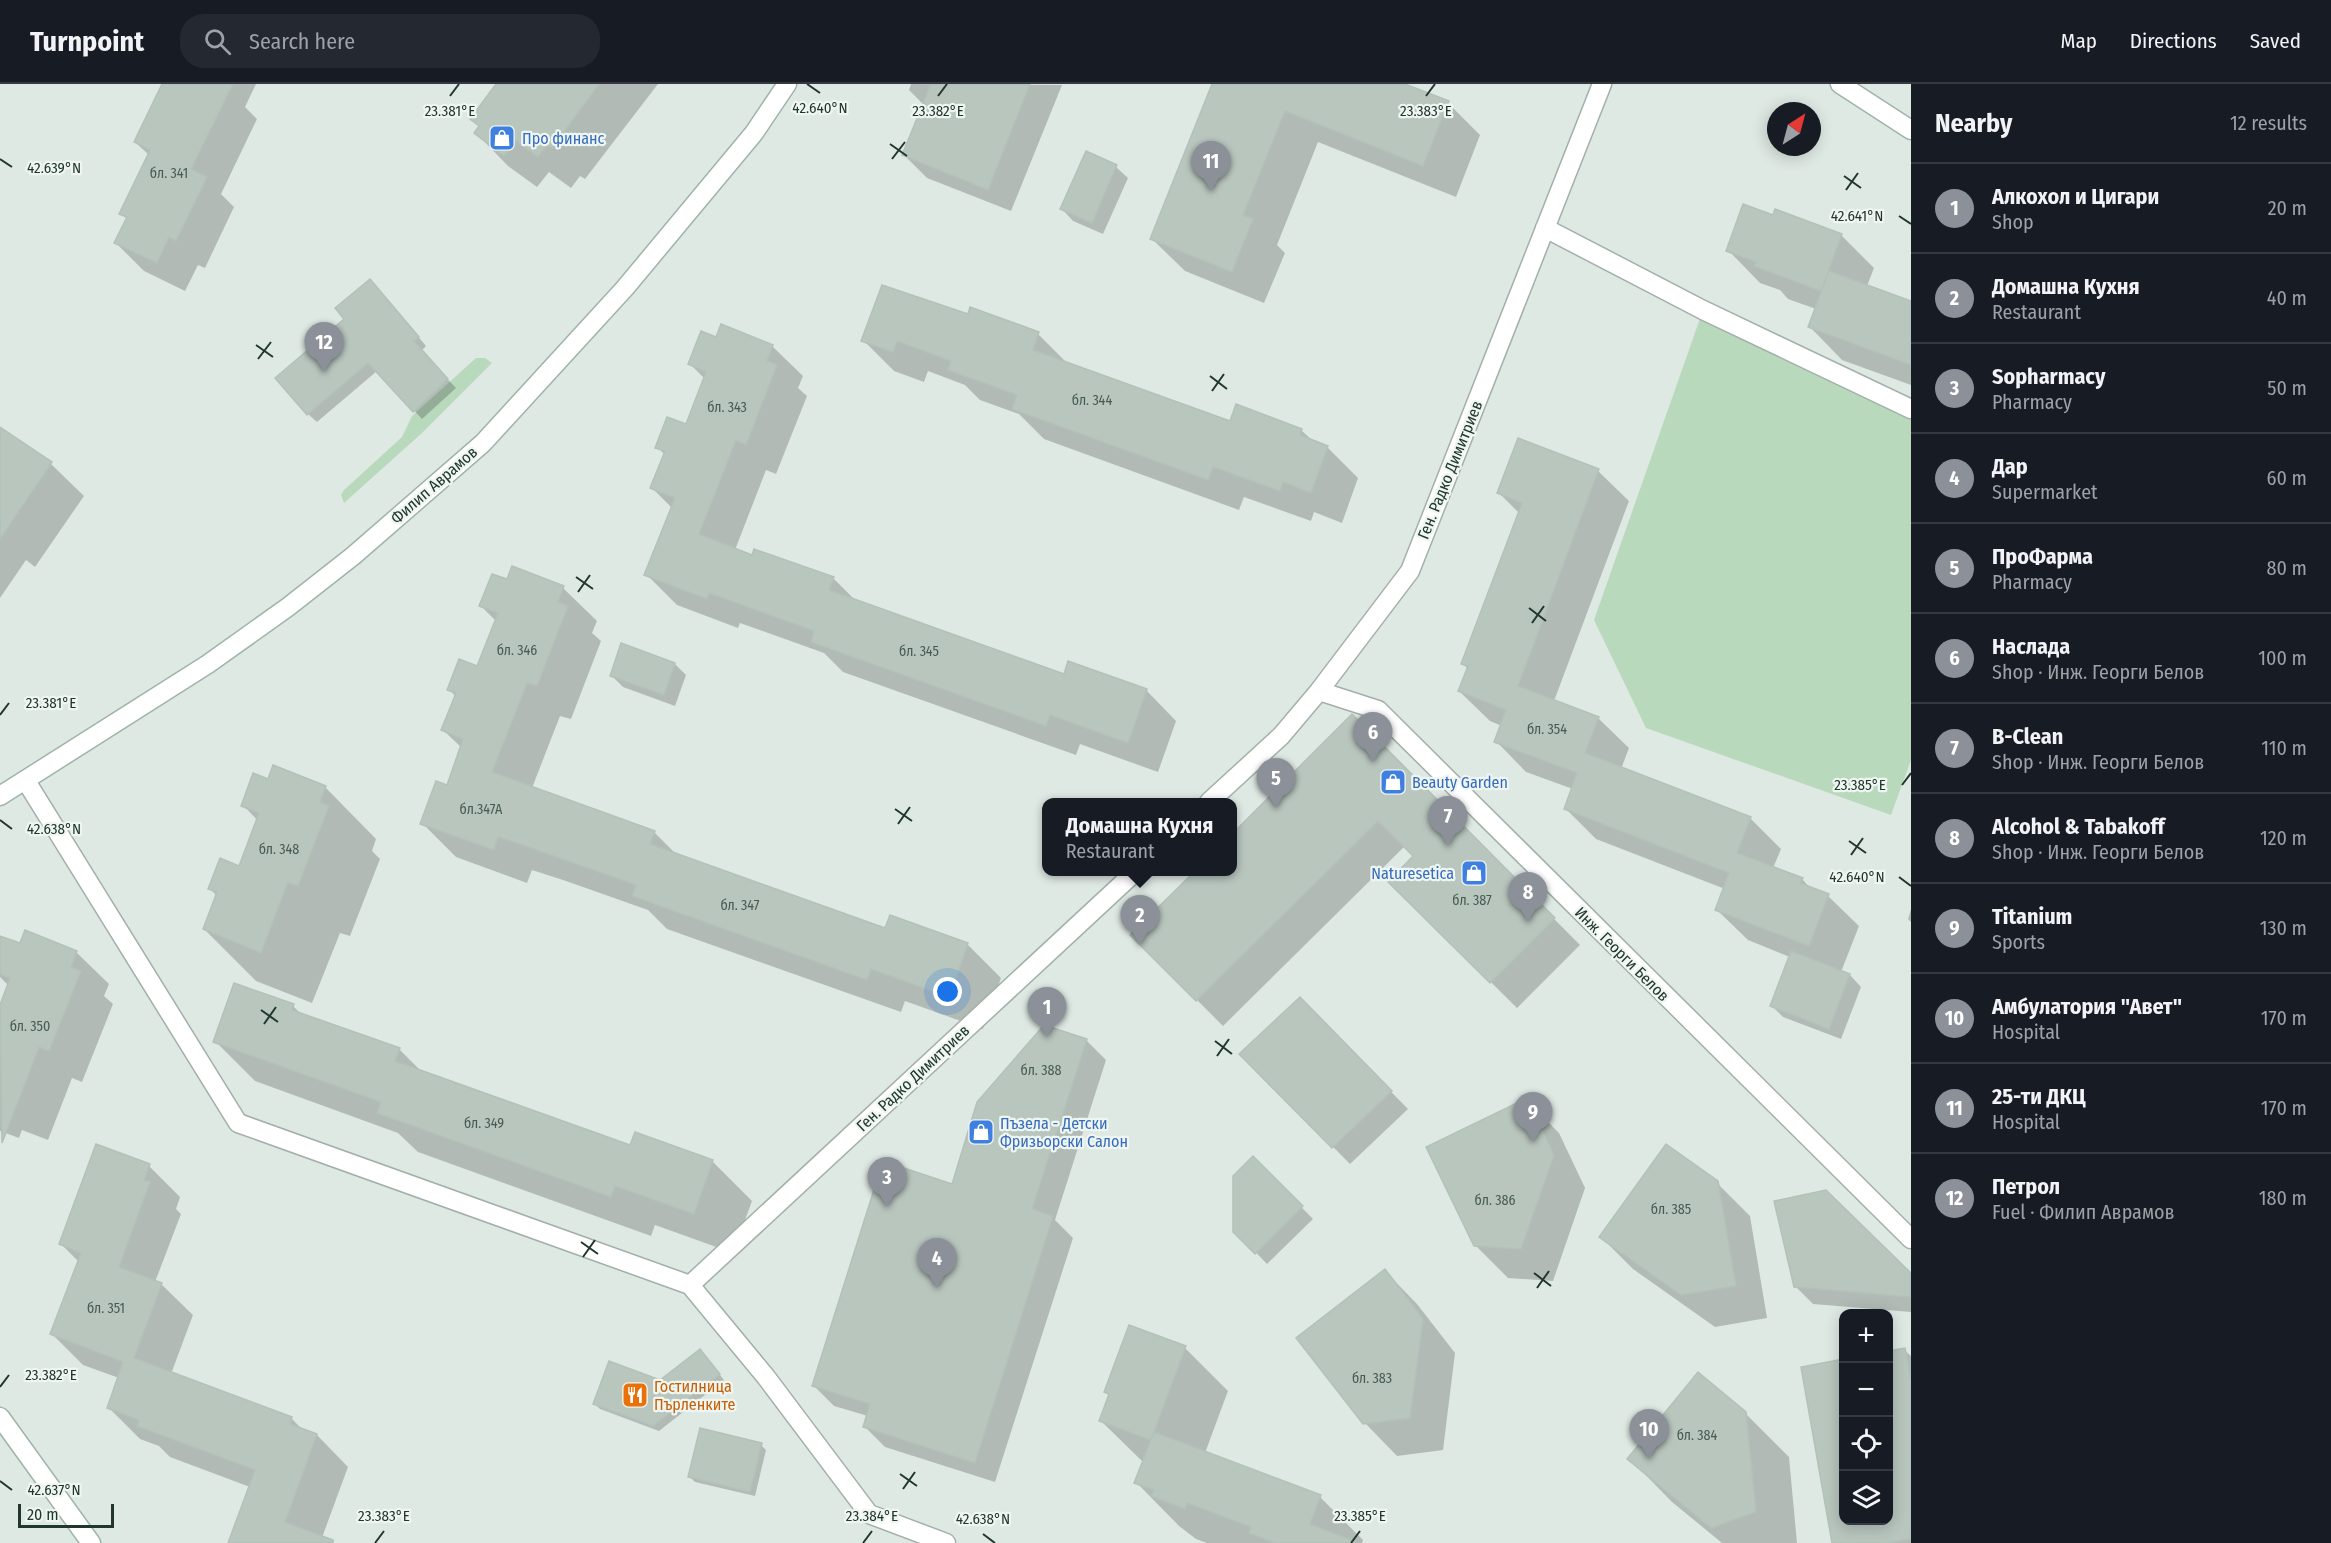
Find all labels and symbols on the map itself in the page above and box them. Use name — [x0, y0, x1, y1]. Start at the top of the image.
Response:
text: 42.640°N — [792, 99, 848, 117]
text: 23.381°E — [425, 102, 475, 120]
text: 23.382°E — [912, 102, 964, 120]
text: 23.383°E — [1400, 102, 1452, 120]
north arrow — [1767, 102, 1821, 156]
shop icon: Про финанс — [487, 123, 517, 153]
place label: Про финанс — [522, 129, 605, 148]
pin: 11 — [1192, 141, 1230, 191]
text: 42.639°N — [27, 159, 81, 177]
house number: бл. 341 — [150, 165, 188, 182]
text: 42.641°N — [1831, 207, 1883, 225]
pin: 12 — [304, 322, 344, 372]
house number: бл. 344 — [1072, 392, 1112, 409]
street label: Ген. Радко Димитриев — [1414, 398, 1486, 542]
house number: бл. 343 — [707, 399, 747, 416]
street label: Филип Аврамов — [387, 442, 481, 528]
house number: бл. 346 — [497, 642, 537, 659]
house number: бл. 345 — [899, 643, 939, 660]
text: 23.381°E — [26, 694, 76, 712]
pin: 6 — [1354, 712, 1392, 762]
house number: бл. 354 — [1527, 721, 1567, 738]
pin: 5 — [1256, 758, 1296, 808]
shop icon: Beauty Garden — [1378, 767, 1408, 797]
place label: Beauty Garden — [1412, 773, 1508, 792]
text: 23.385°E — [1834, 776, 1886, 794]
pin: 7 — [1428, 796, 1468, 846]
house number: бл.347А — [460, 801, 503, 818]
text: 42.638°N — [27, 820, 81, 838]
house number: бл. 348 — [259, 841, 299, 858]
shop icon: Naturesetica — [1459, 858, 1489, 888]
place label: Naturesetica — [1371, 864, 1454, 883]
text: 42.640°N — [1829, 868, 1885, 886]
pin: 8 — [1508, 872, 1547, 922]
house number: бл. 387 — [1452, 892, 1492, 909]
pin: 2 — [1120, 896, 1160, 945]
house number: бл. 347 — [720, 897, 760, 914]
street label: Инж. Георги Белов — [1571, 903, 1673, 1005]
your location — [933, 977, 962, 1006]
pin: 1 — [1028, 988, 1066, 1037]
house number: бл. 350 — [10, 1018, 50, 1035]
street label: Ген. Радко Димитриев — [853, 1021, 973, 1135]
house number: бл. 388 — [1021, 1062, 1061, 1079]
pin: 9 — [1514, 1092, 1552, 1142]
place label: Пъзела - Детски Фризьорски Салон — [1000, 1114, 1128, 1151]
house number: бл. 349 — [464, 1115, 504, 1132]
shop icon: Пъзела - Детски Фризьорски Салон — [966, 1117, 996, 1147]
pin: 3 — [868, 1158, 906, 1207]
house number: бл. 386 — [1475, 1192, 1515, 1209]
house number: бл. 385 — [1651, 1201, 1691, 1218]
pin: 4 — [918, 1238, 956, 1288]
house number: бл. 351 — [87, 1300, 125, 1317]
text: 23.382°E — [25, 1366, 77, 1384]
house number: бл. 383 — [1352, 1370, 1392, 1387]
place label: Гостилница Пърленките — [654, 1377, 735, 1414]
restaurant icon: Гостилница Пърленките — [620, 1380, 650, 1410]
pin: 10 — [1630, 1410, 1668, 1459]
house number: бл. 384 — [1677, 1427, 1718, 1444]
text: 42.637°N — [27, 1481, 81, 1499]
scale bar — [18, 1501, 114, 1528]
text: 23.383°E — [358, 1507, 410, 1525]
text: 23.384°E — [846, 1507, 898, 1525]
text: 23.385°E — [1334, 1507, 1386, 1525]
text: 42.638°N — [956, 1510, 1010, 1528]

